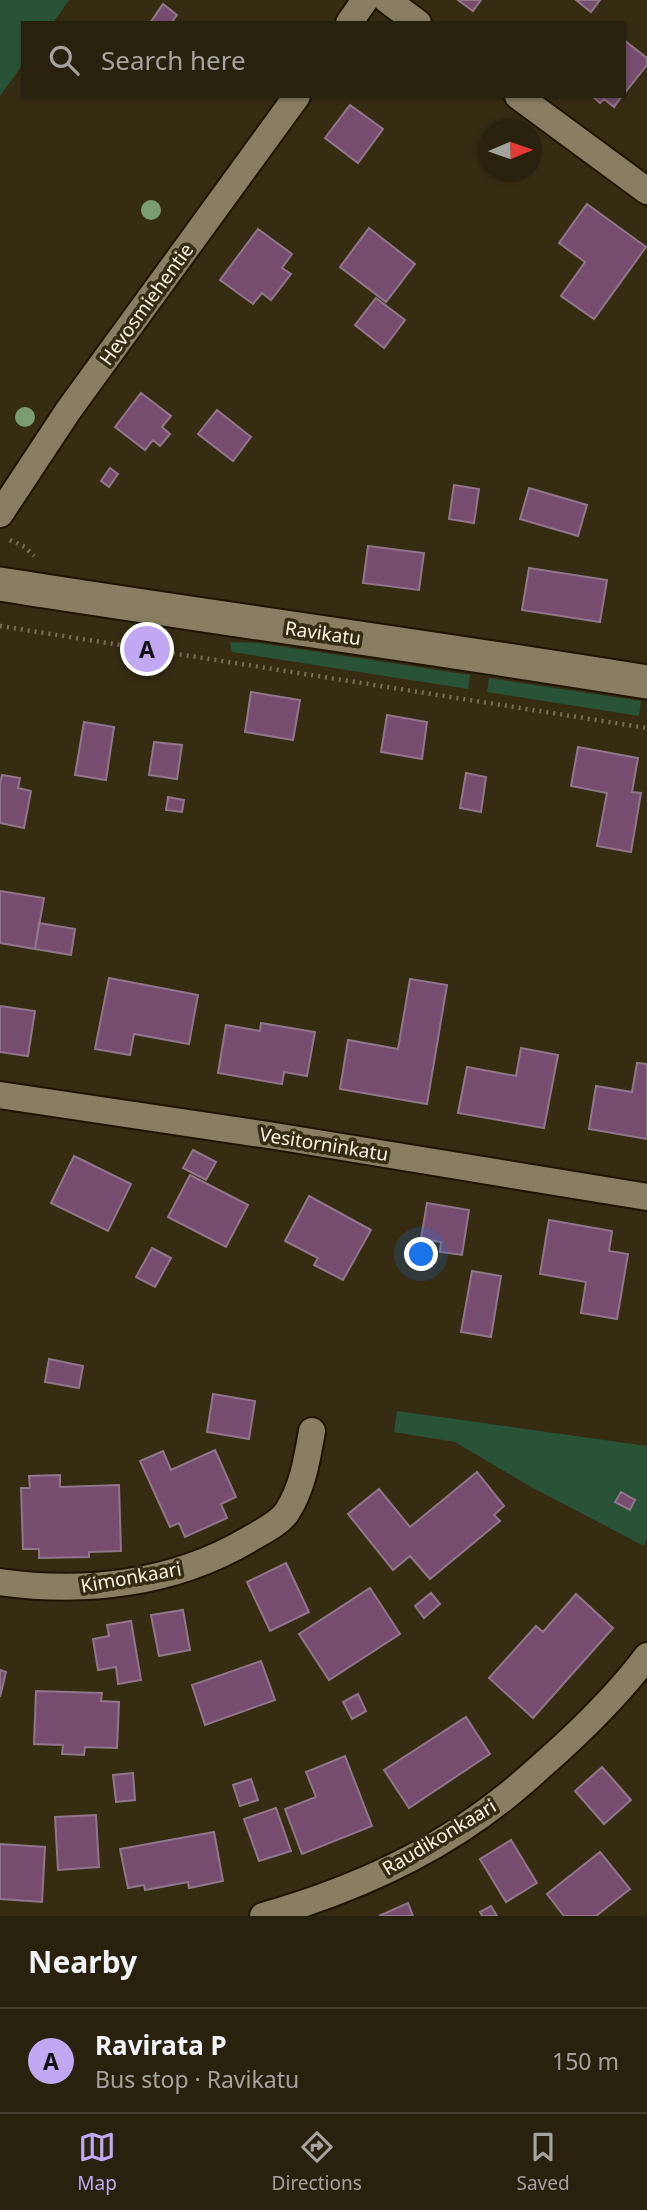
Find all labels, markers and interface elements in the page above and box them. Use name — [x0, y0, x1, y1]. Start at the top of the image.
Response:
search box — [21, 21, 626, 98]
icon: search — [45, 41, 83, 79]
text: Search here — [101, 42, 246, 78]
north arrow — [479, 119, 542, 182]
street label: Hevosmiehentie — [93, 238, 199, 370]
street label: Ravikatu — [283, 615, 363, 651]
pin: A — [124, 623, 170, 675]
street label: Vesitorninkatu — [258, 1121, 390, 1167]
your location — [404, 1237, 438, 1271]
street label: Kimonkaari — [79, 1555, 183, 1599]
street label: Raudikonkaari — [377, 1793, 501, 1881]
text: Nearby — [28, 1941, 137, 1982]
text: Ravirata P — [95, 2027, 227, 2063]
text: A — [43, 2045, 59, 2077]
text: 150 m — [552, 2045, 619, 2077]
text: Bus stop · Ravikatu — [95, 2063, 299, 2095]
tab: Map — [77, 2128, 117, 2196]
tab: Directions — [272, 2128, 362, 2196]
tab: Saved — [516, 2128, 570, 2196]

